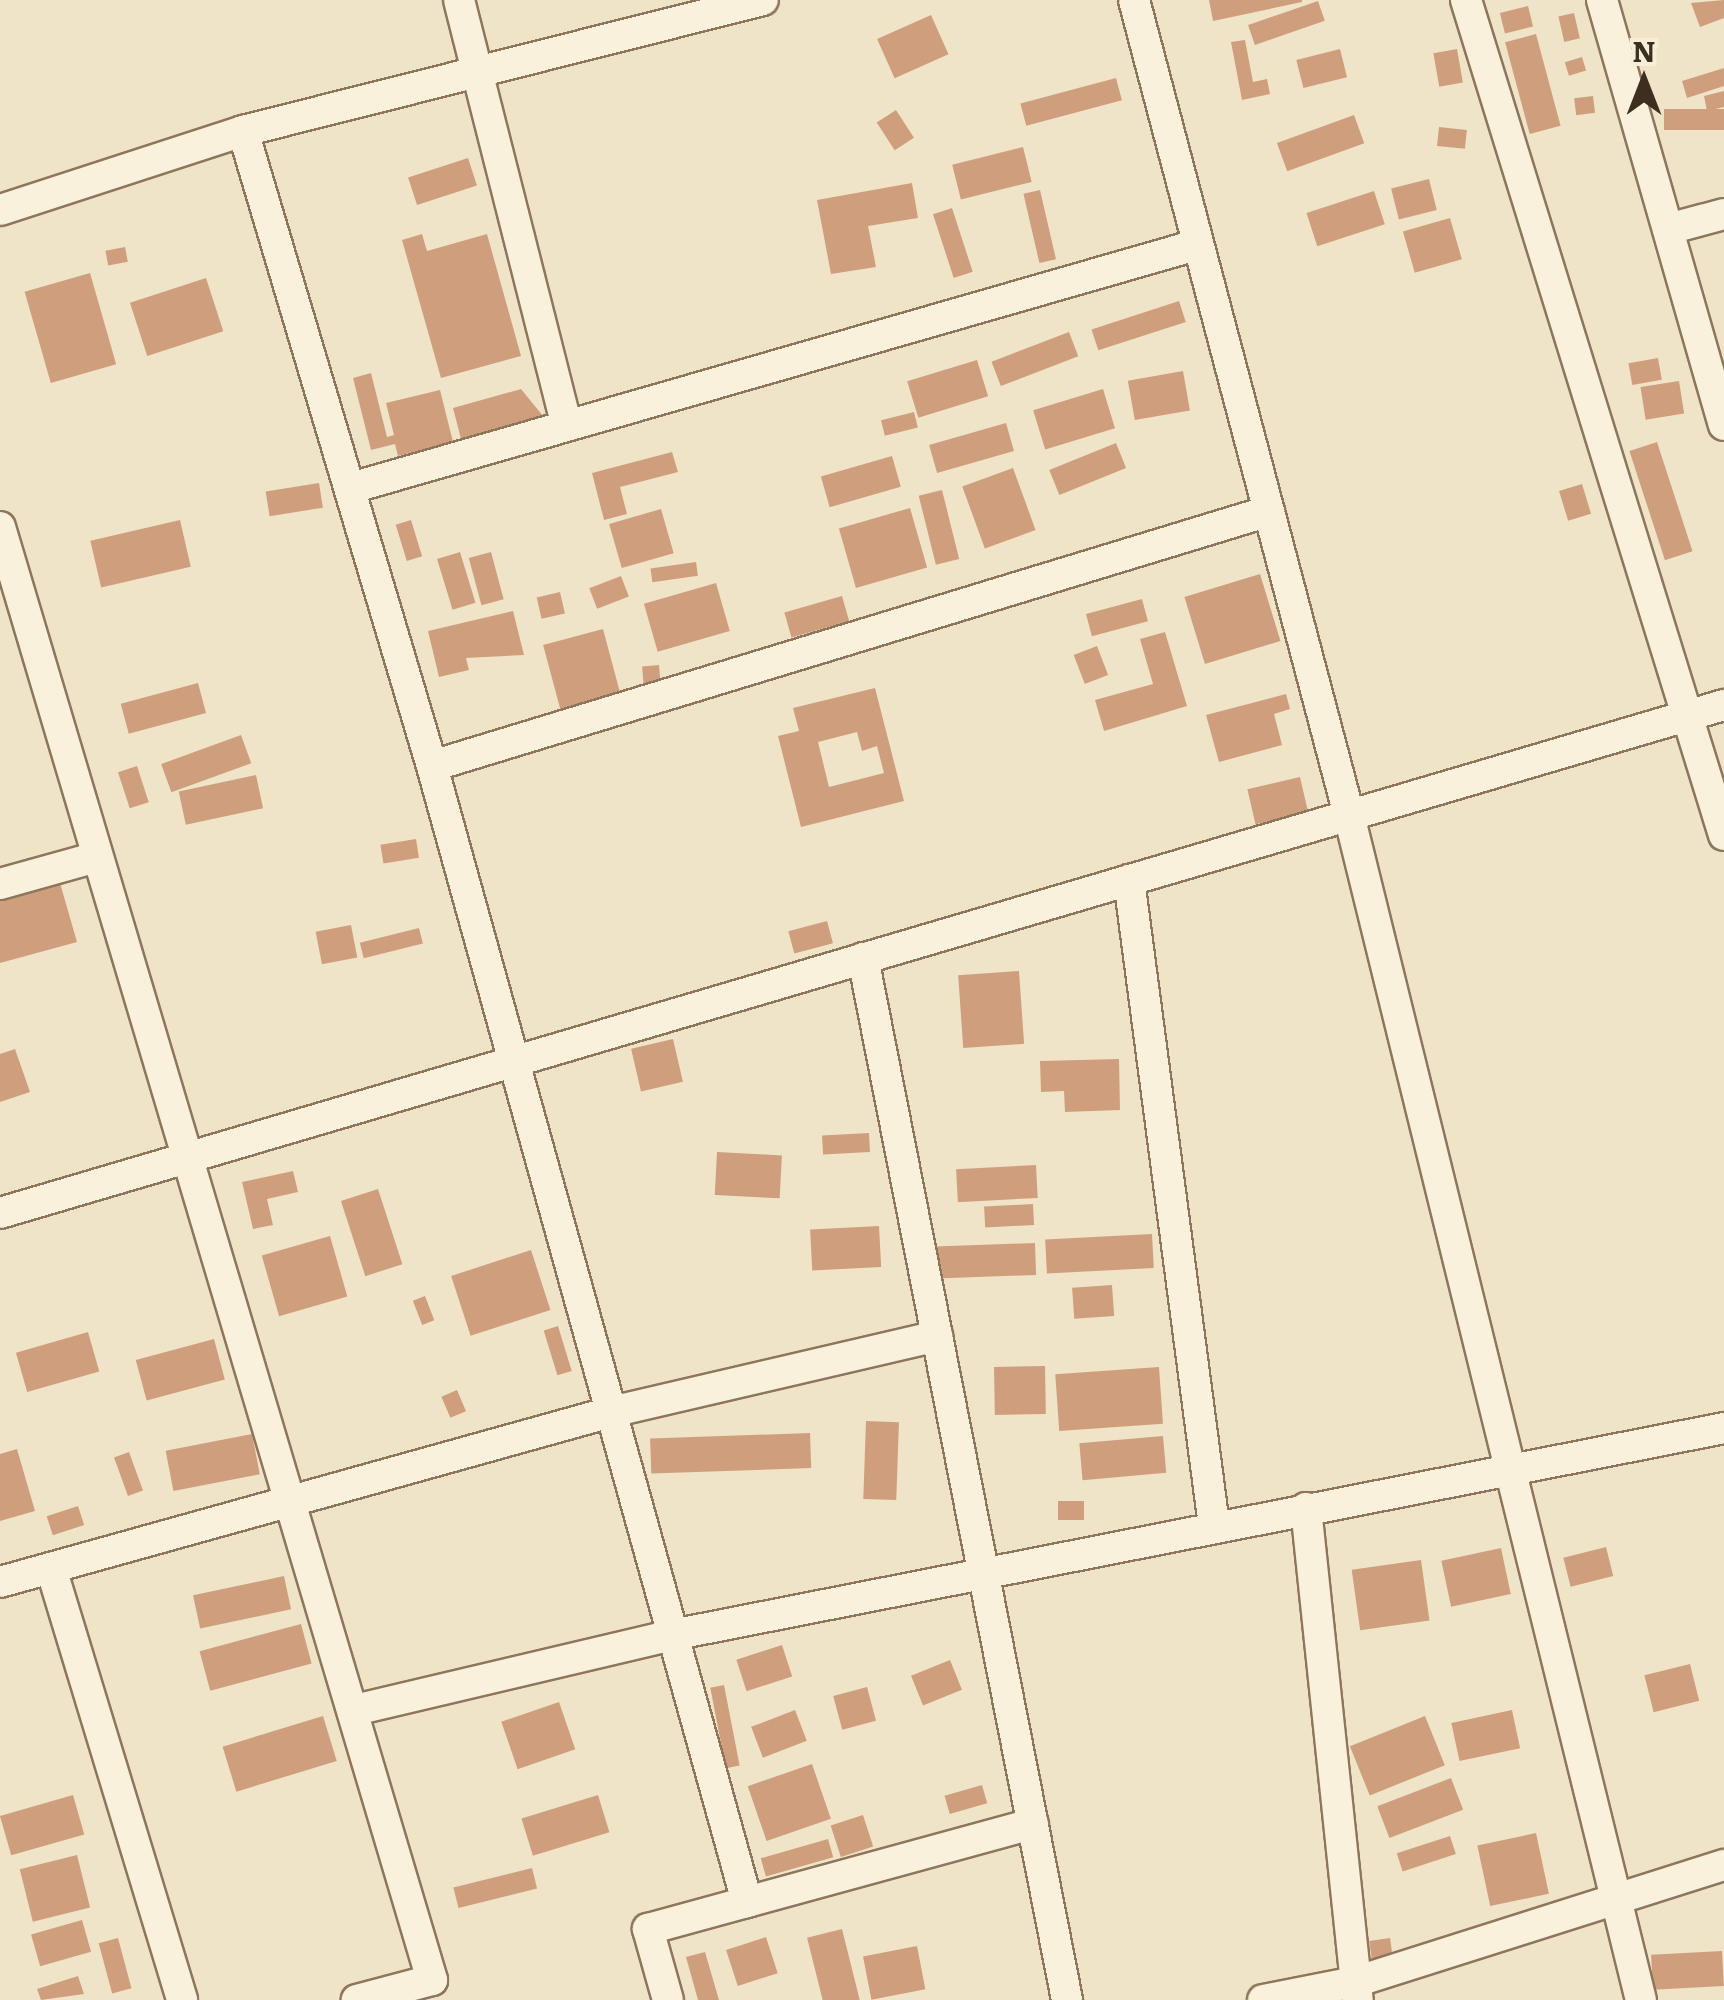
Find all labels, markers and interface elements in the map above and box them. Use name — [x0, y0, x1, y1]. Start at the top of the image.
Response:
text: N — [1632, 29, 1656, 71]
north arrow — [1594, 30, 1694, 130]

